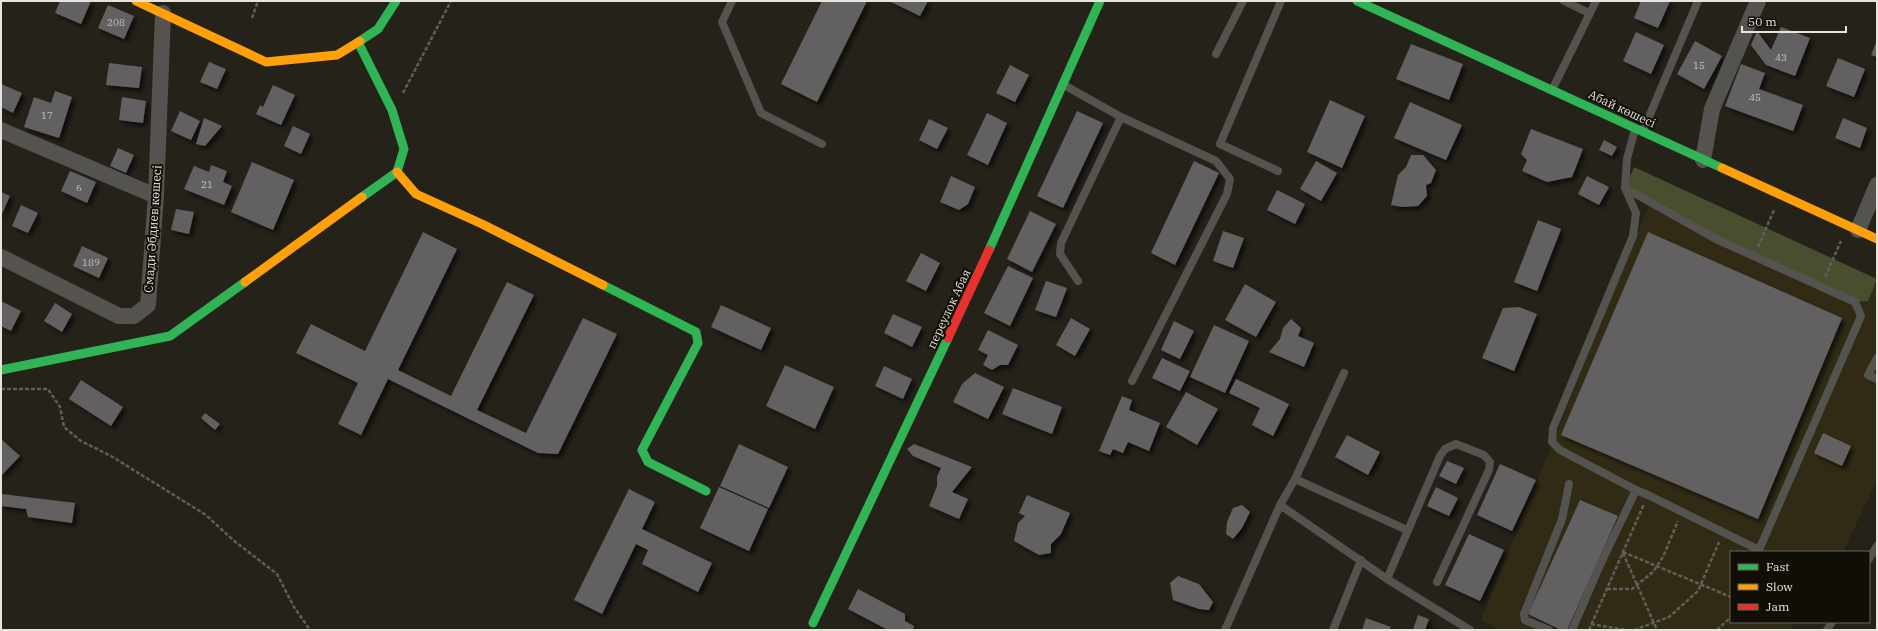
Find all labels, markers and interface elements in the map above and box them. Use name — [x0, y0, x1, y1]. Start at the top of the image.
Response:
scale bar — [1742, 8, 1846, 34]
text: 50 m — [1748, 14, 1777, 29]
house number: 208 — [107, 16, 125, 29]
house number: 43 — [1775, 51, 1787, 64]
house number: 15 — [1693, 59, 1705, 72]
street label: Абай көшесі — [1586, 86, 1658, 131]
house number: 45 — [1749, 91, 1761, 104]
house number: 17 — [41, 109, 53, 122]
street label: Смади Әбдиев көшесі — [141, 164, 164, 293]
house number: 21 — [201, 178, 213, 191]
house number: 6 — [76, 181, 82, 194]
house number: 189 — [82, 256, 100, 269]
street label: переулок Абая — [924, 267, 974, 351]
legend — [1730, 551, 1870, 623]
text: Fast — [1766, 559, 1790, 574]
text: Slow — [1766, 579, 1793, 594]
text: Jam — [1766, 599, 1790, 614]

